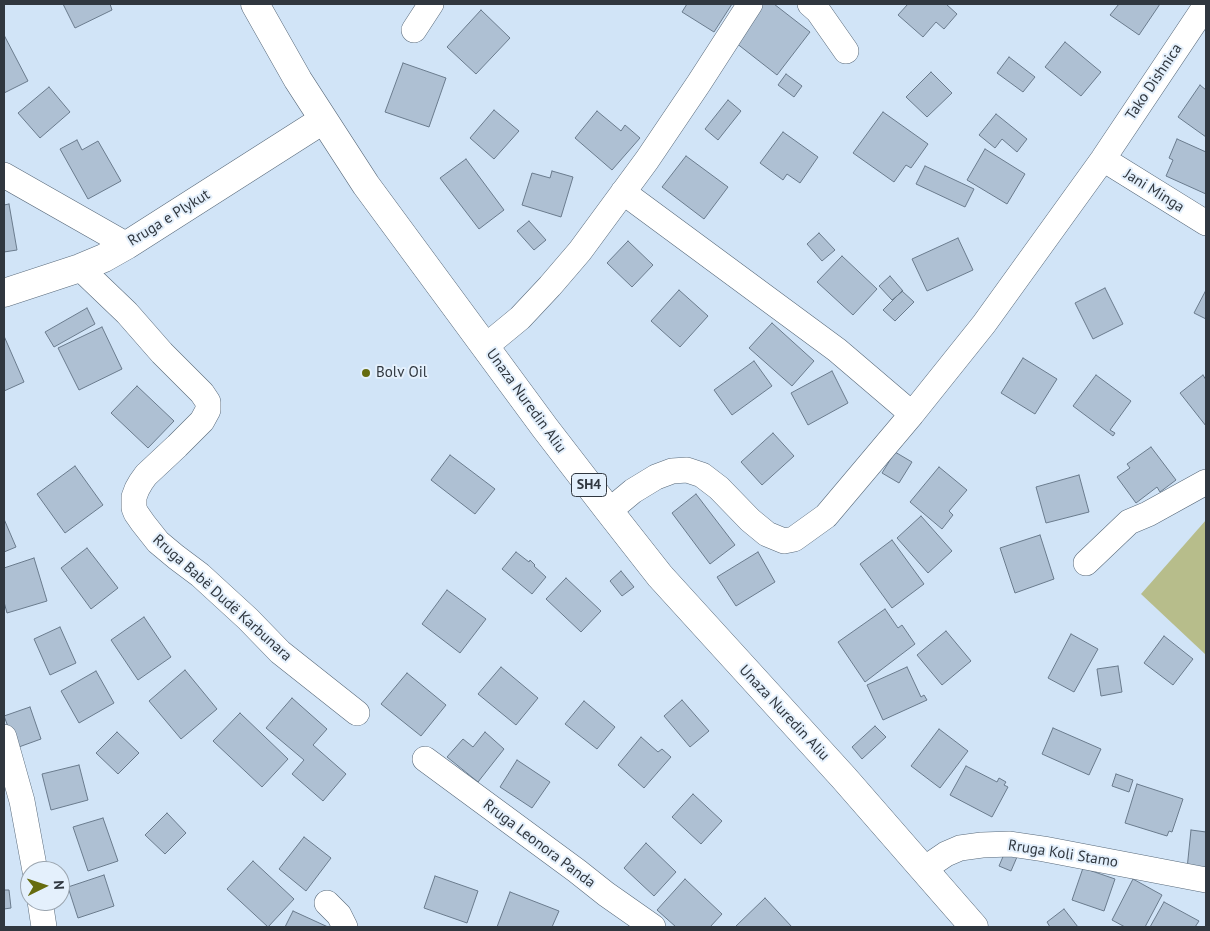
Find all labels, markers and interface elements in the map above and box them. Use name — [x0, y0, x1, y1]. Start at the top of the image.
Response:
street label: Tako Dishnica — [1122, 40, 1186, 124]
street label: Jani Minga — [1121, 165, 1187, 217]
street label: Rruga e Plykut — [125, 186, 213, 250]
street label: Unaza Nuredin Aliu — [482, 346, 570, 456]
place label: Bolv Oil — [376, 364, 427, 382]
marker: Bolv Oil — [360, 367, 372, 379]
road number: SH4 — [572, 474, 606, 496]
street label: Rruga Babë Dudë Karbunara — [149, 531, 295, 665]
street label: Unaza Nuredin Aliu — [735, 662, 833, 764]
street label: Rruga Leonora Panda — [479, 796, 599, 892]
street label: Rruga Koli Stamo — [1007, 836, 1119, 872]
north arrow — [20, 861, 70, 911]
text: N — [50, 880, 68, 890]

